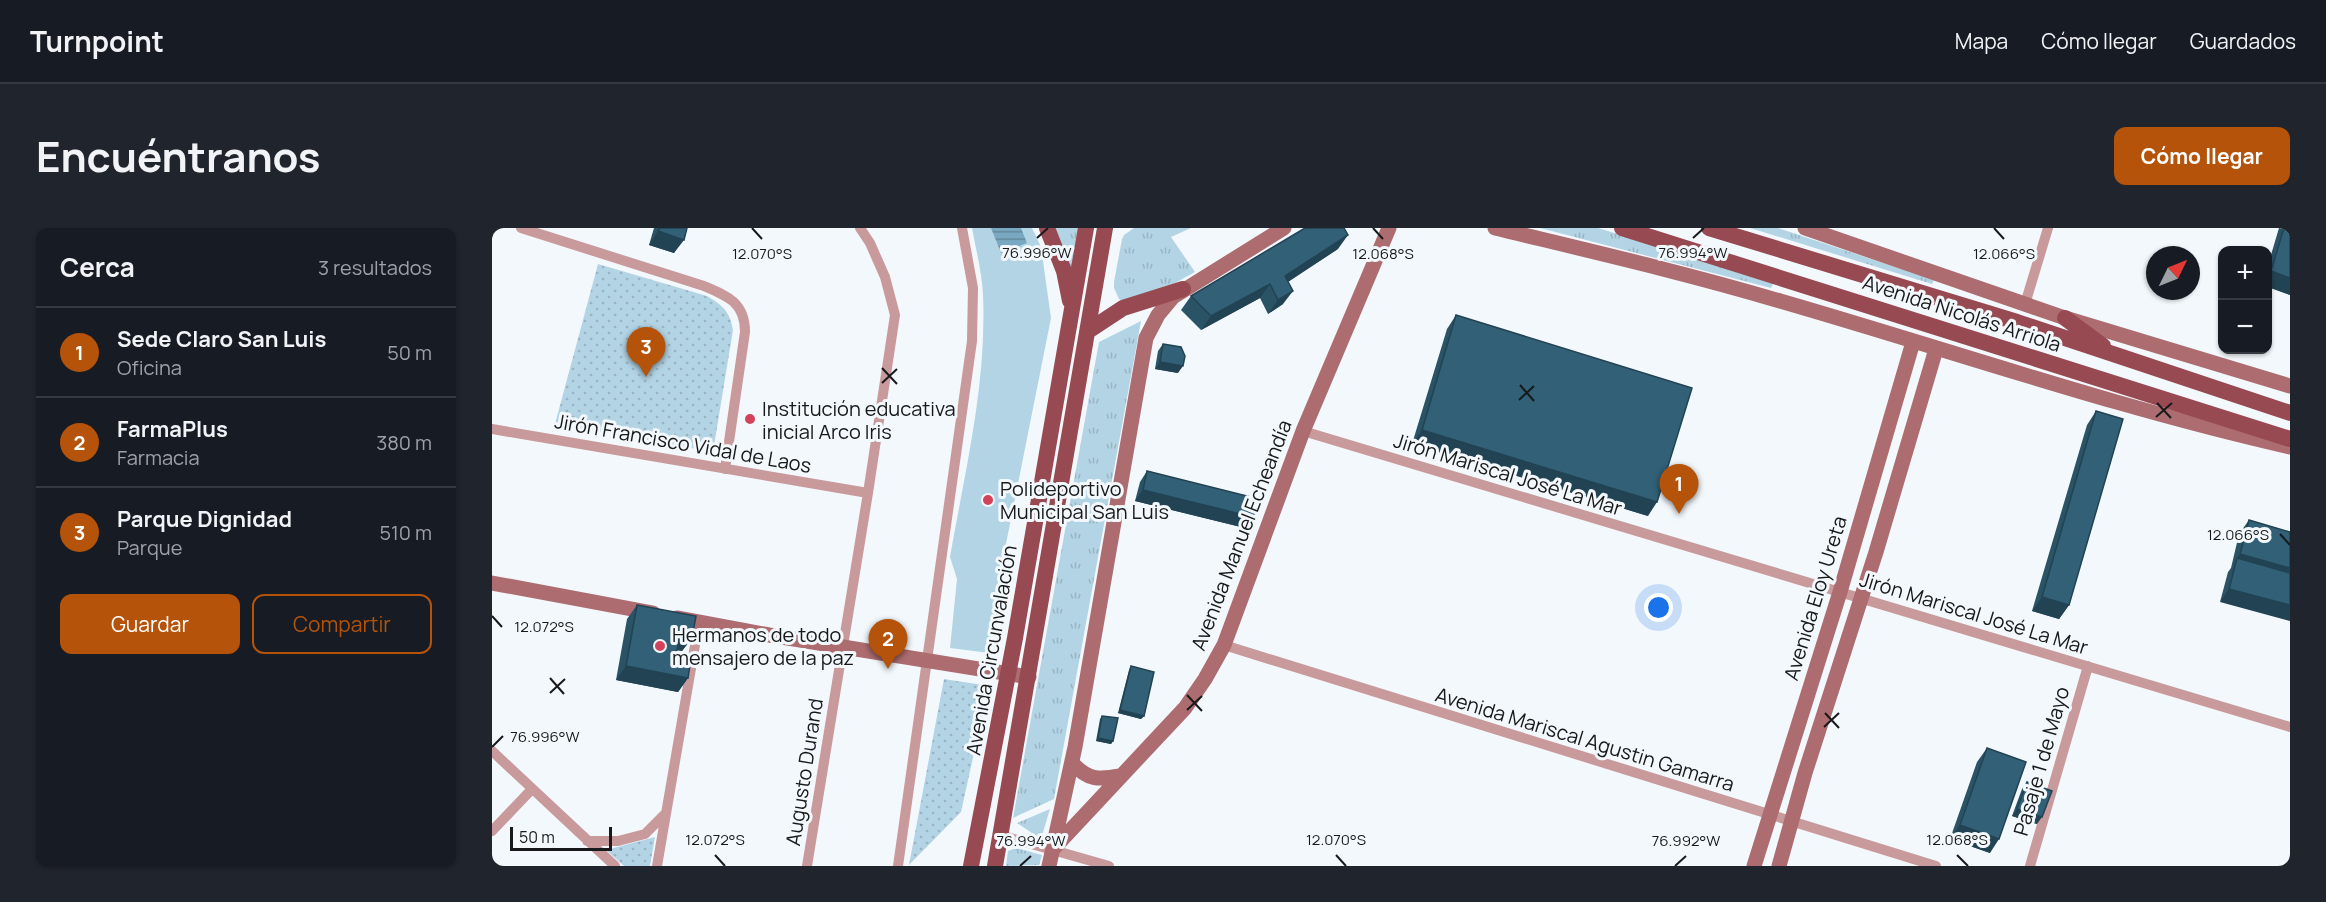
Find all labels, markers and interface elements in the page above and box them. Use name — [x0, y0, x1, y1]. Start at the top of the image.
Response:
text: Turnpoint — [30, 22, 164, 60]
text: Mapa — [1955, 27, 2008, 55]
text: Cómo llegar — [2041, 27, 2157, 55]
text: Guardados — [2190, 27, 2296, 55]
text: Encuéntranos — [36, 127, 321, 185]
button: Cómo llegar — [2114, 127, 2290, 185]
text: 76.996°W — [1002, 242, 1072, 263]
text: 76.994°W — [1659, 242, 1727, 263]
text: 12.070°S — [732, 243, 792, 264]
text: 12.068°S — [1352, 243, 1414, 264]
text: 12.066°S — [1973, 243, 2035, 264]
north arrow — [2146, 246, 2200, 300]
map controls — [2218, 246, 2272, 354]
button: + — [2218, 246, 2272, 300]
text: Cerca — [60, 249, 135, 285]
text: 3 resultados — [318, 254, 432, 281]
street label: Avenida Nicolás Arriola — [1859, 268, 2065, 358]
button: − — [2218, 300, 2272, 354]
text: Sede Claro San Luis — [117, 324, 326, 354]
pin: 3 — [626, 328, 666, 377]
text: 1 — [75, 339, 84, 366]
text: 50 m — [387, 339, 432, 366]
text: Oficina — [117, 354, 182, 381]
place label: Institución educativa inicial Arco Iris — [762, 395, 956, 445]
street label: Jirón Francisco Vidal de Laos — [553, 407, 813, 479]
marker: Institución educativa inicial Arco Iris — [743, 412, 757, 426]
text: FarmaPlus — [117, 414, 228, 444]
street label: Avenida Manuel Echeandía — [1185, 416, 1297, 654]
street label: Jirón Mariscal José La Mar — [1391, 426, 1625, 522]
text: 2 — [74, 429, 85, 456]
text: 380 m — [376, 429, 432, 456]
text: Farmacia — [117, 444, 200, 471]
pin: 1 — [1660, 464, 1698, 514]
place label: Polideportivo Municipal San Luis — [1000, 475, 1169, 525]
marker: Polideportivo Municipal San Luis — [981, 493, 995, 507]
text: Parque Dignidad — [117, 504, 292, 534]
street label: Avenida Eloy Ureta — [1777, 513, 1853, 683]
text: 3 — [74, 519, 85, 546]
text: 510 m — [379, 519, 432, 546]
text: 12.066°S — [2207, 524, 2269, 545]
text: Parque — [117, 534, 182, 561]
street label: Avenida Circunvalación — [959, 543, 1023, 757]
street label: Jirón Mariscal José La Mar — [1857, 565, 2091, 661]
your location — [1644, 593, 1673, 622]
button: Guardar — [60, 594, 240, 654]
button: Compartir — [252, 594, 432, 654]
text: 12.072°S — [514, 616, 574, 637]
pin: 2 — [868, 620, 908, 669]
place label: Hermanos de todo mensajero de la paz — [672, 621, 854, 671]
marker: Hermanos de todo mensajero de la paz — [653, 639, 667, 653]
street label: Avenida Mariscal Agustin Gamarra — [1432, 681, 1738, 797]
street label: Pasaje 1 de Mayo — [2007, 683, 2075, 839]
street label: Augusto Durand — [779, 696, 829, 848]
text: 76.996°W — [510, 726, 580, 747]
scale bar — [510, 824, 612, 852]
text: 50 m — [519, 826, 555, 848]
text: 12.072°S — [685, 829, 745, 850]
text: 12.070°S — [1306, 829, 1366, 850]
text: 12.068°S — [1926, 829, 1988, 850]
text: 76.994°W — [997, 830, 1065, 851]
text: 76.992°W — [1652, 830, 1720, 851]

